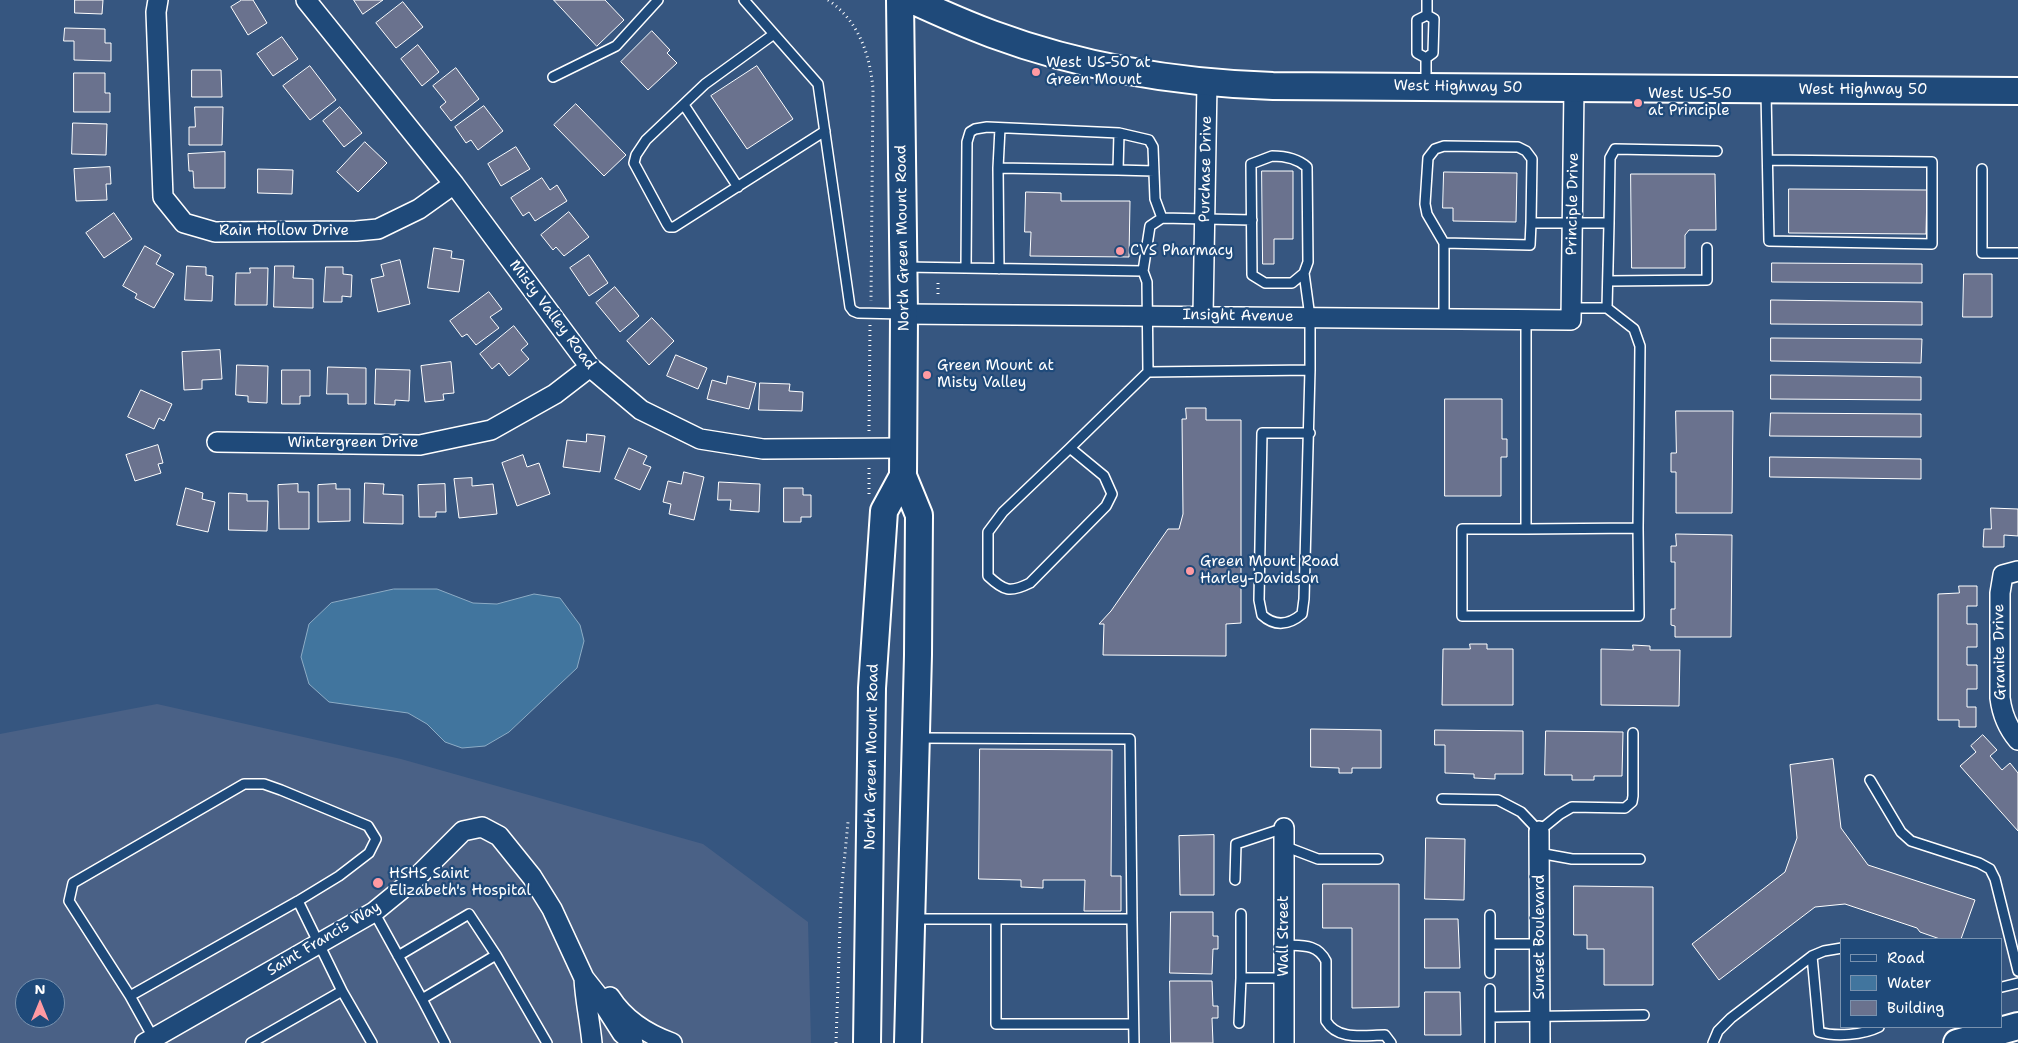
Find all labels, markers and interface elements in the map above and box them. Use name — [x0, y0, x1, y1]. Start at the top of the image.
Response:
place label: West US-50 at Green Mount — [1046, 54, 1151, 89]
marker: West US-50 at Green Mount — [1030, 66, 1042, 78]
street label: West Highway 50 — [1393, 77, 1523, 97]
street label: West Highway 50 — [1798, 81, 1928, 99]
place label: West US-50 at Principle — [1648, 85, 1732, 120]
marker: West US-50 at Principle — [1632, 97, 1644, 109]
street label: Purchase Drive — [1196, 116, 1216, 222]
street label: North Green Mount Road — [892, 145, 914, 331]
street label: Principle Drive — [1563, 152, 1583, 256]
street label: Rain Hollow Drive — [219, 222, 349, 240]
place label: CVS Pharmacy — [1130, 242, 1233, 260]
marker: CVS Pharmacy — [1114, 245, 1126, 257]
street label: Misty Valley Road — [505, 257, 599, 373]
street label: Insight Avenue — [1182, 306, 1294, 326]
place label: Green Mount at Misty Valley — [937, 357, 1054, 392]
marker: Green Mount at Misty Valley — [921, 369, 933, 381]
street label: Wintergreen Drive — [287, 434, 419, 452]
place label: Green Mount Road Harley-Davidson — [1200, 553, 1339, 588]
marker: Green Mount Road Harley-Davidson — [1184, 565, 1196, 577]
street label: Granite Drive — [1990, 604, 2010, 700]
street label: North Green Mount Road — [861, 664, 883, 850]
place label: HSHS Saint Elizabeth's Hospital — [389, 865, 531, 900]
street label: Sunset Boulevard — [1531, 875, 1549, 999]
marker: HSHS Saint Elizabeth's Hospital — [371, 876, 385, 890]
street label: Wall Street — [1275, 895, 1293, 977]
street label: Saint Francis Way — [264, 898, 384, 980]
legend — [1840, 938, 2003, 1028]
text: Road — [1887, 948, 1925, 968]
text: Water — [1887, 973, 1931, 993]
north arrow — [15, 978, 65, 1028]
text: N — [34, 980, 46, 998]
text: Building — [1887, 998, 1944, 1018]

